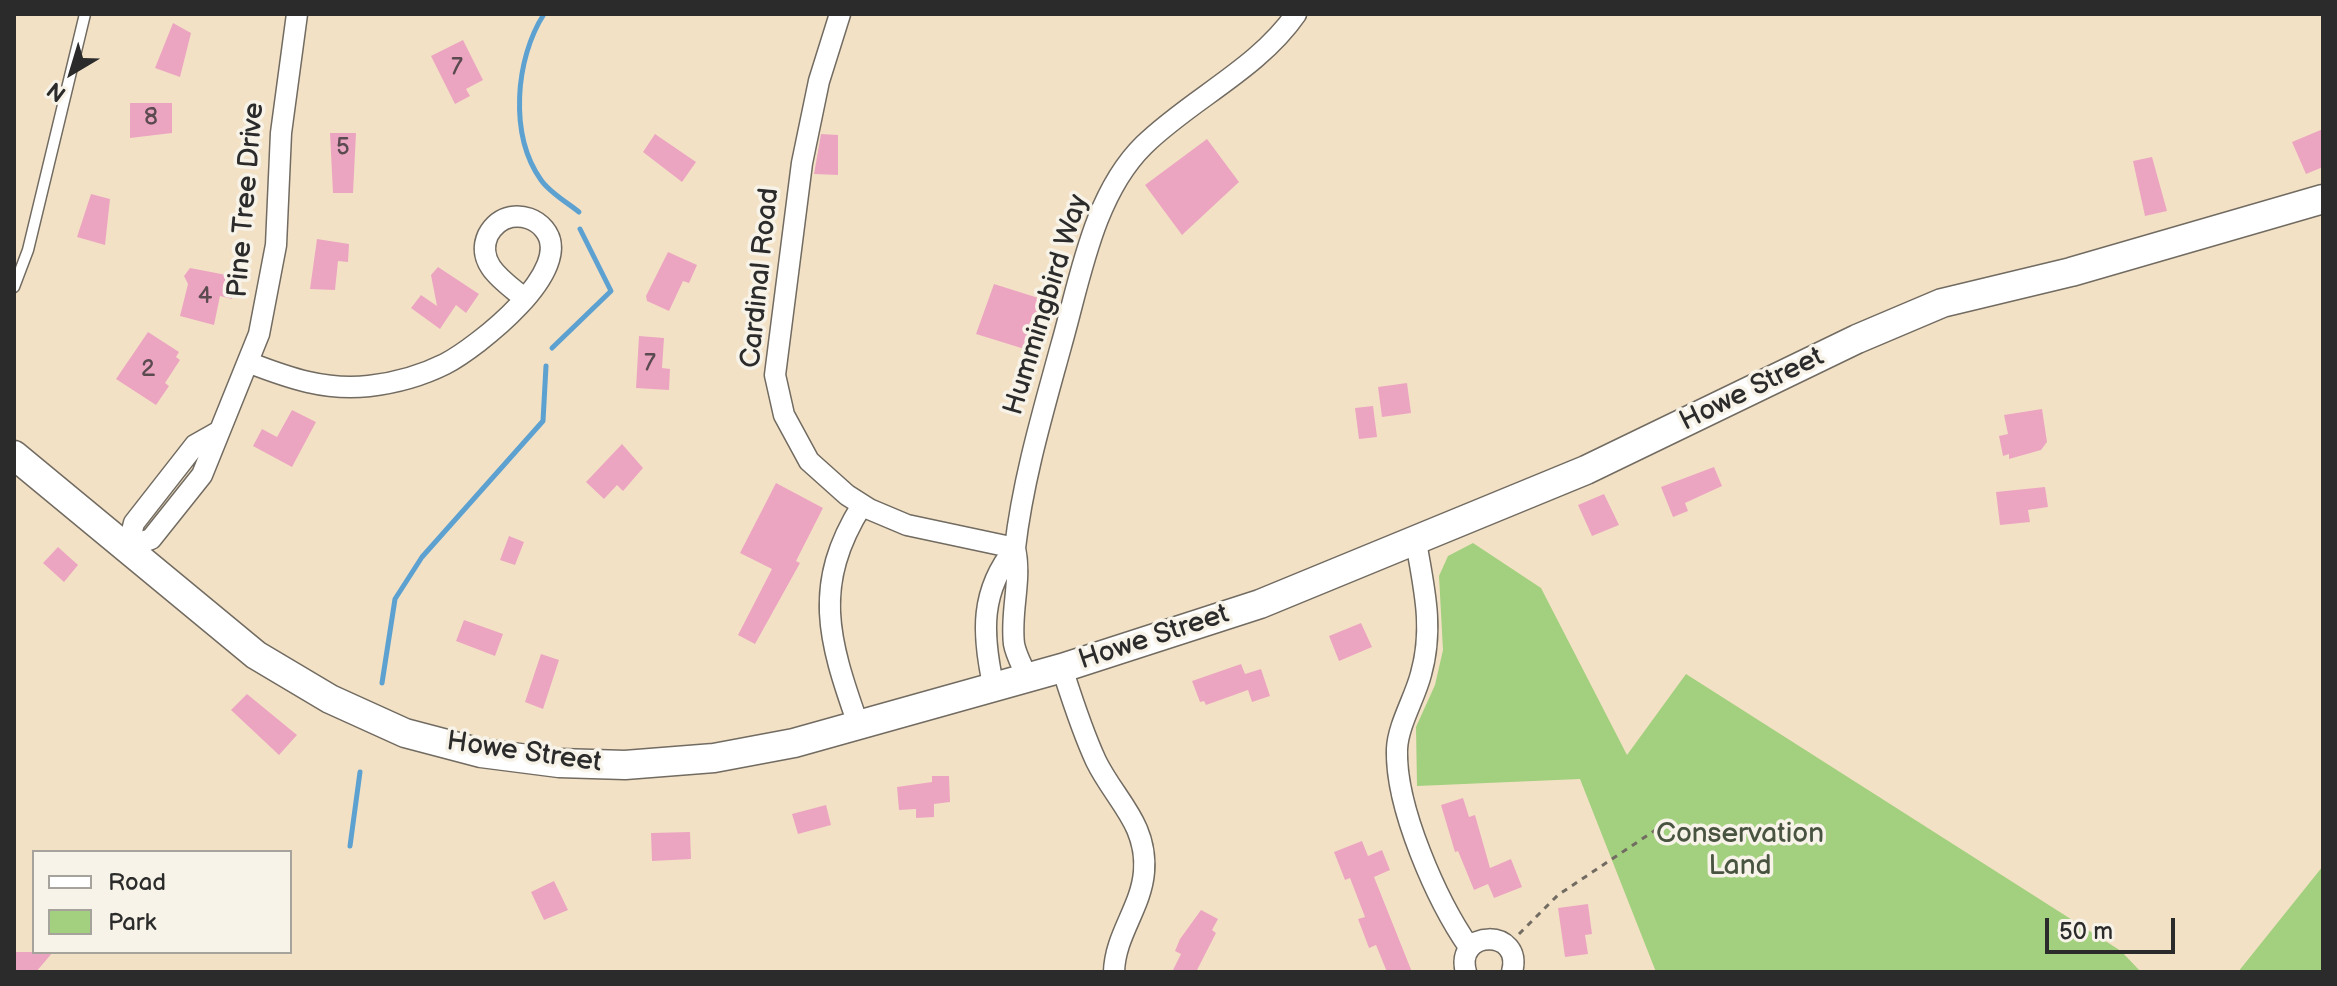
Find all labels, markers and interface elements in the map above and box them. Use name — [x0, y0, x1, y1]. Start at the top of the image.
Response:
north arrow — [32, 32, 112, 112]
house number: 7 — [451, 54, 463, 82]
text: N — [42, 76, 72, 107]
street label: Pine Tree Drive — [222, 101, 272, 299]
house number: 8 — [144, 104, 158, 132]
house number: 5 — [336, 134, 350, 162]
street label: Cardinal Road — [735, 186, 787, 370]
street label: Hummingbird Way — [997, 191, 1097, 419]
house number: 4 — [198, 283, 212, 311]
street label: Howe Street — [1675, 341, 1829, 439]
house number: 7 — [644, 350, 656, 378]
house number: 2 — [141, 356, 155, 384]
street label: Howe Street — [1075, 598, 1233, 678]
street label: Howe Street — [444, 726, 604, 780]
park label: Conservation Land — [1656, 818, 1824, 884]
legend — [32, 850, 292, 954]
text: Road — [108, 868, 166, 897]
scale bar — [2049, 902, 2179, 952]
text: Park — [108, 908, 156, 937]
text: 50 m — [2059, 917, 2113, 946]

